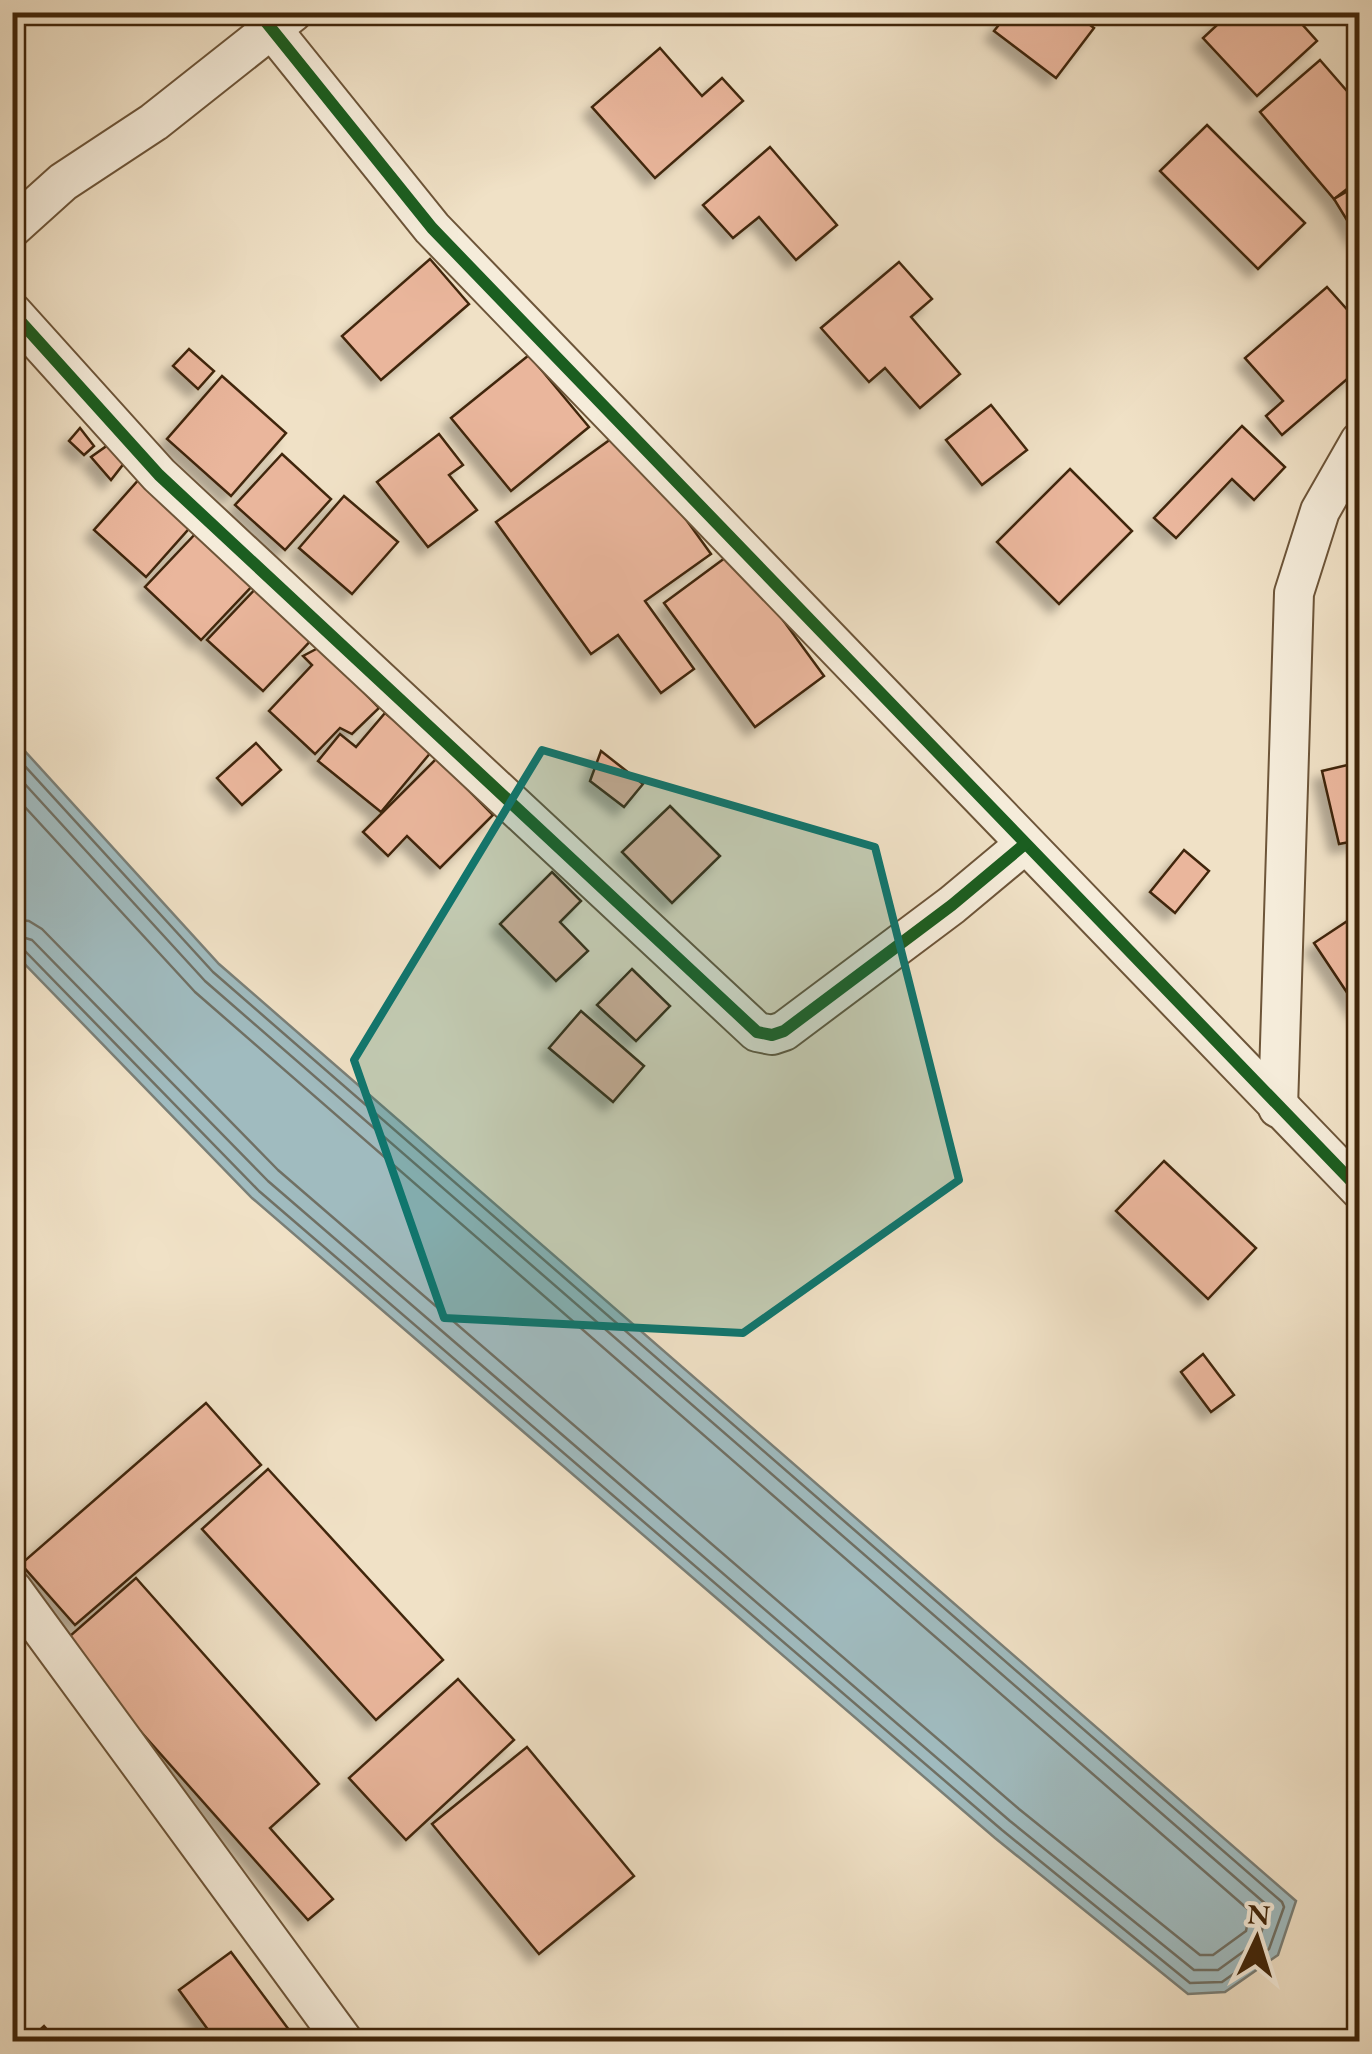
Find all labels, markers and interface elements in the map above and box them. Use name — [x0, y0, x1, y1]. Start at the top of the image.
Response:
north arrow — [1207, 1889, 1307, 1989]
text: N — [1246, 1895, 1272, 1933]

